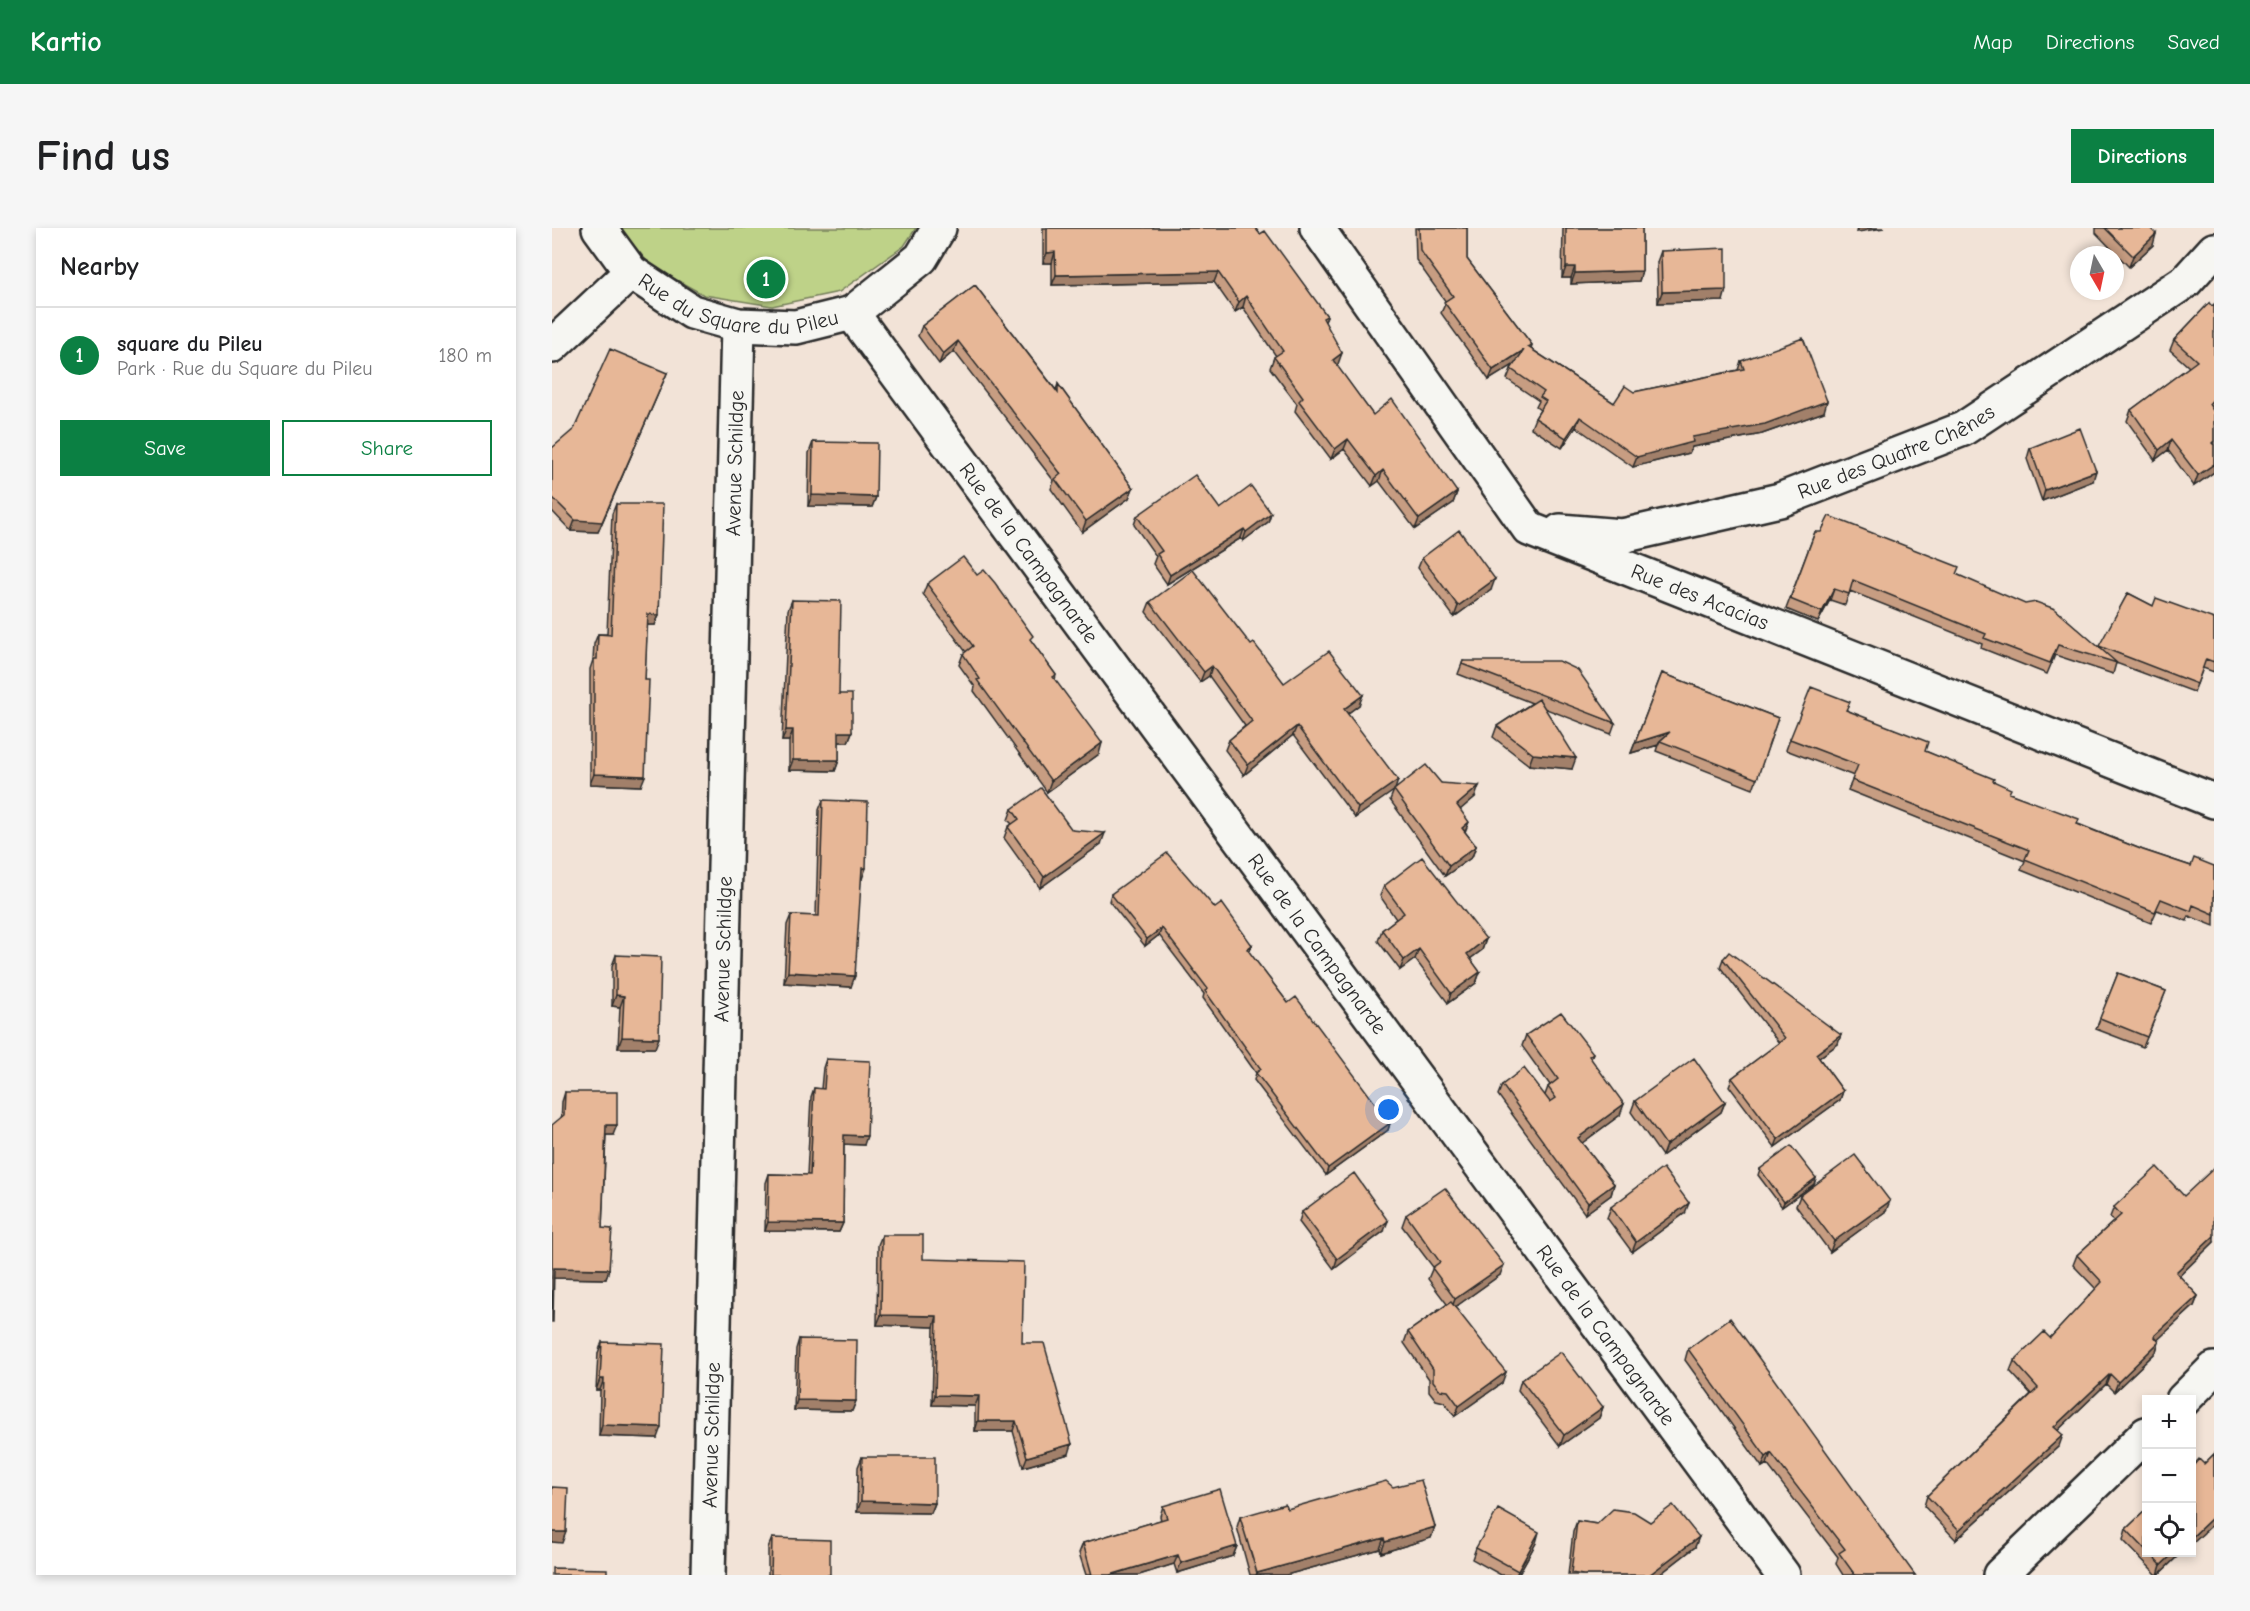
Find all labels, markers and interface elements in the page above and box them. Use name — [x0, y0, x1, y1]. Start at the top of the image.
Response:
text: Kartio — [30, 26, 102, 58]
text: Map — [1973, 30, 2013, 54]
text: Directions — [2046, 30, 2135, 54]
text: Saved — [2168, 30, 2220, 54]
button: Directions — [2071, 129, 2214, 183]
text: Find us — [36, 132, 170, 181]
north arrow — [2070, 246, 2124, 300]
text: Nearby — [60, 252, 139, 282]
pin: 1 — [746, 256, 786, 302]
street label: Rue du Square du Pileu — [634, 268, 841, 339]
text: square du Pileu — [117, 331, 263, 357]
text: 1 — [76, 344, 83, 367]
text: 180 m — [438, 344, 492, 367]
text: Park · Rue du Square du Pileu — [117, 357, 373, 380]
street label: Avenue Schildge — [721, 390, 748, 537]
street label: Rue des Quatre Chênes — [1794, 399, 1999, 504]
button: Save — [60, 420, 270, 476]
button: Share — [282, 420, 492, 476]
street label: Rue de la Campagnarde — [955, 458, 1103, 648]
street label: Rue des Acacias — [1628, 559, 1772, 635]
street label: Rue de la Campagnarde — [1243, 849, 1392, 1039]
street label: Avenue Schildge — [709, 876, 737, 1023]
your location — [1374, 1095, 1403, 1124]
street label: Rue de la Campagnarde — [1532, 1240, 1680, 1430]
street label: Avenue Schildge — [698, 1362, 725, 1508]
map controls — [2142, 1395, 2196, 1557]
button: + — [2142, 1395, 2196, 1449]
button: − — [2142, 1449, 2196, 1503]
button: locate — [2142, 1503, 2196, 1557]

